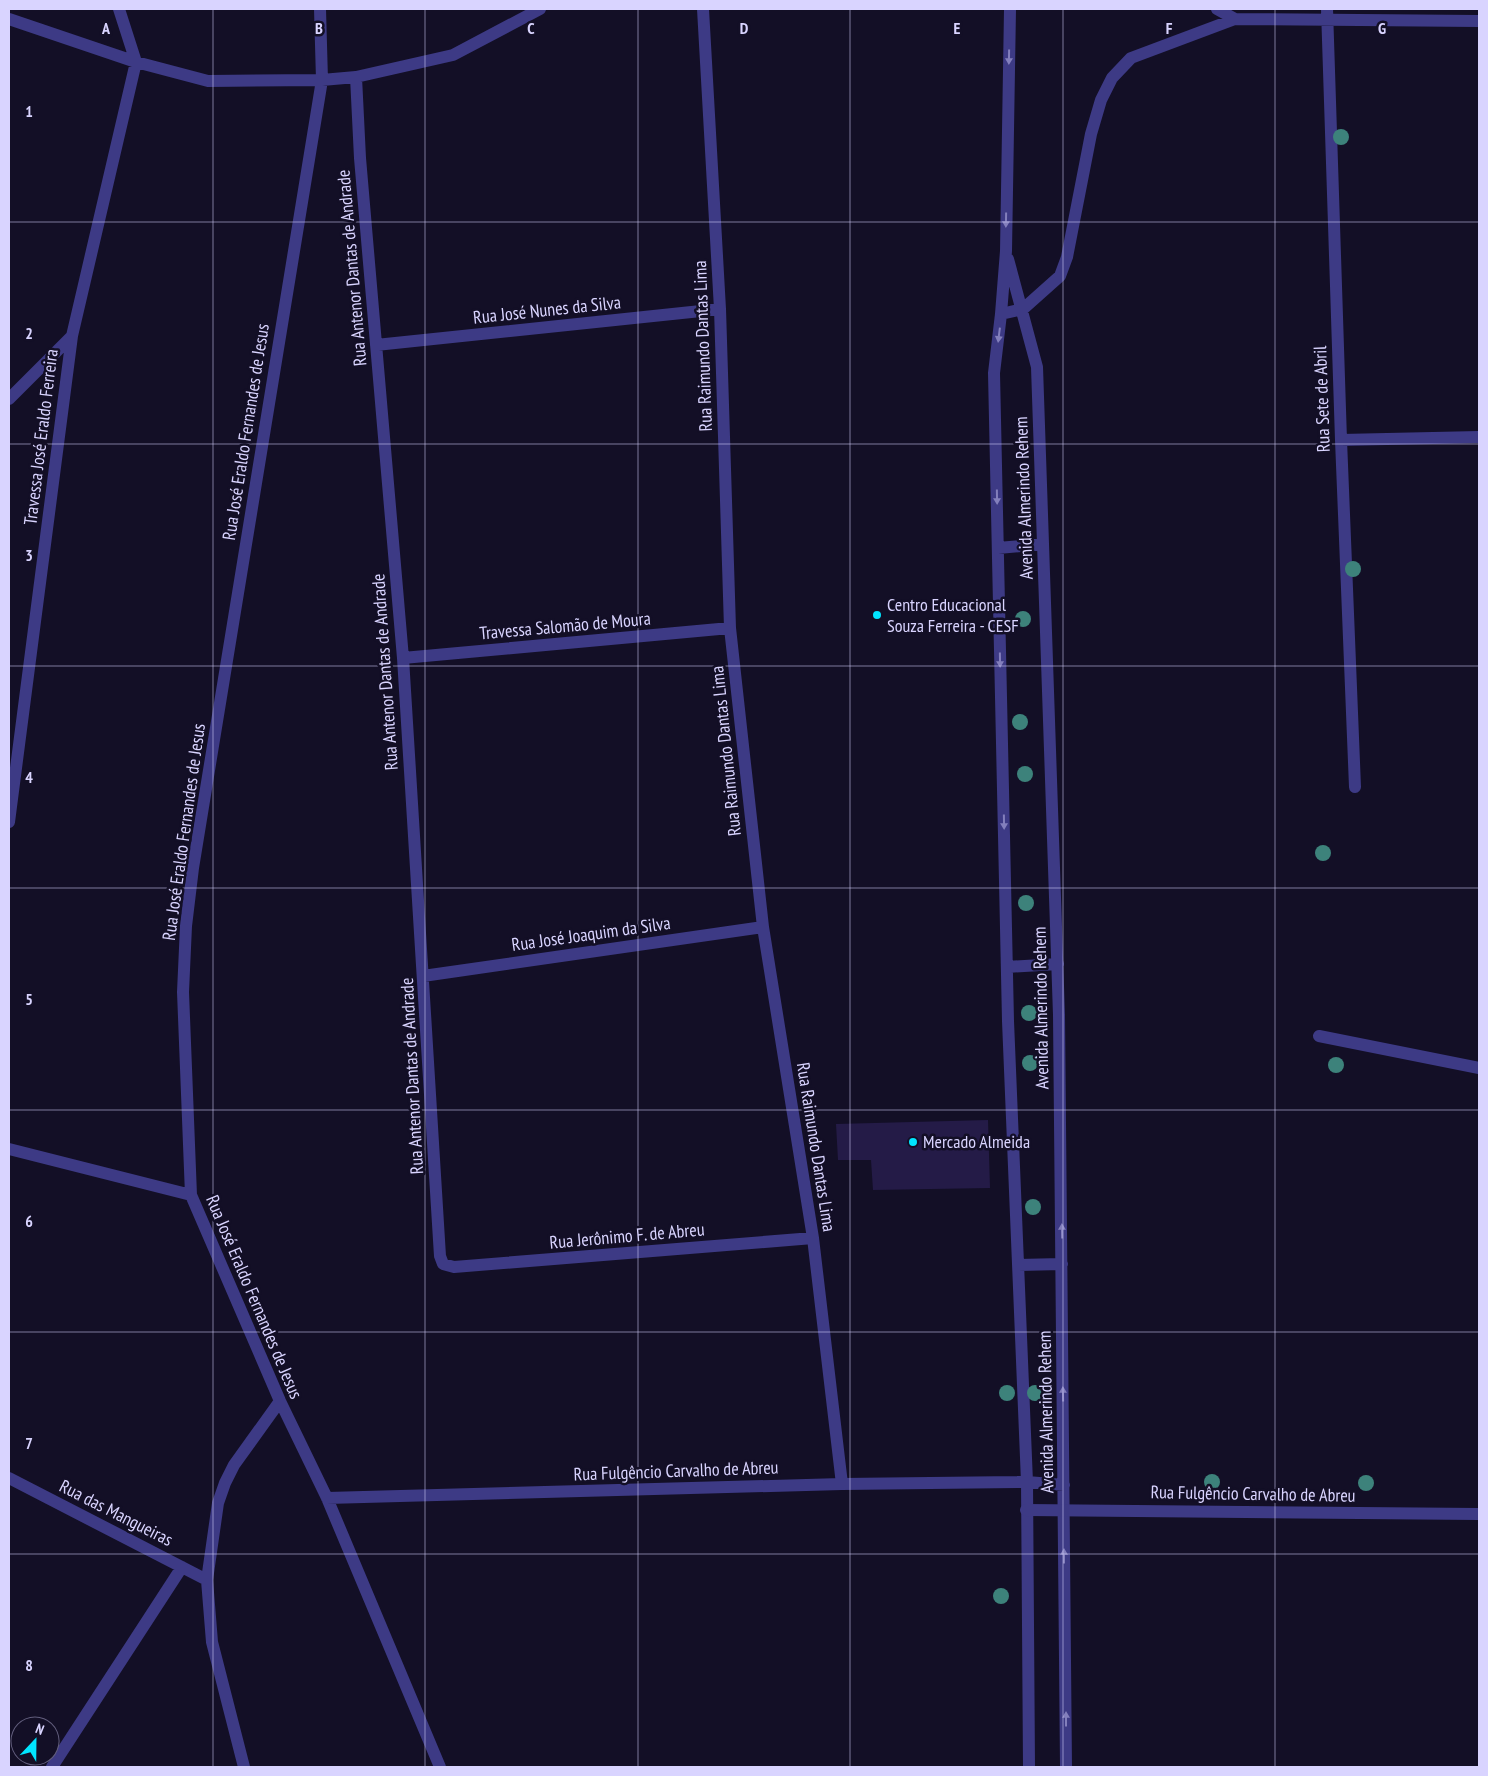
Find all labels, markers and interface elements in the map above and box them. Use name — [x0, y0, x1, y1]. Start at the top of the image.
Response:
text: A — [101, 18, 111, 38]
text: B — [315, 18, 323, 38]
text: C — [527, 18, 535, 38]
text: D — [740, 18, 749, 38]
text: E — [954, 18, 961, 38]
text: F — [1166, 18, 1173, 38]
text: G — [1378, 18, 1386, 38]
one-way arrow — [1005, 50, 1013, 66]
text: 1 — [25, 101, 33, 121]
street label: Rua Antenor Dantas de Andrade — [331, 169, 372, 367]
one-way arrow — [1002, 212, 1010, 228]
street label: Rua Raimundo Dantas Lima — [688, 260, 717, 432]
street label: Rua José Nunes da Silva — [472, 290, 622, 329]
street label: Rua José Eraldo Fernandes de Jesus — [217, 322, 274, 542]
text: 2 — [25, 323, 33, 343]
one-way arrow — [995, 327, 1003, 343]
street label: Rua Sete de Abril — [1308, 345, 1335, 453]
street label: Travessa José Eraldo Ferreira — [18, 348, 63, 526]
street label: Avenida Almerindo Rehem — [1009, 416, 1038, 580]
one-way arrow — [993, 489, 1001, 505]
text: 3 — [25, 545, 33, 565]
street label: Rua Antenor Dantas de Andrade — [366, 573, 403, 771]
place label: Centro Educacional Souza Ferreira - CESF — [887, 593, 1019, 637]
street label: Travessa Salomão de Moura — [478, 607, 652, 644]
marker: Centro Educacional Souza Ferreira - CESF — [871, 609, 883, 621]
one-way arrow — [997, 652, 1005, 668]
street label: Rua Raimundo Dantas Lima — [705, 665, 746, 837]
street label: Rua José Eraldo Fernandes de Jesus — [157, 722, 210, 942]
text: 4 — [25, 767, 33, 787]
one-way arrow — [1000, 814, 1008, 830]
street label: Rua José Joaquim da Silva — [510, 911, 672, 956]
street label: Avenida Almerindo Rehem — [1028, 926, 1053, 1090]
street label: Rua Antenor Dantas de Andrade — [395, 977, 428, 1175]
text: 5 — [25, 989, 33, 1009]
street label: Rua Raimundo Dantas Lima — [792, 1061, 841, 1233]
place label: Mercado Almeida — [923, 1130, 1030, 1153]
marker: Mercado Almeida — [907, 1136, 919, 1148]
street label: Rua José Eraldo Fernandes de Jesus — [201, 1191, 308, 1402]
text: 6 — [25, 1211, 33, 1231]
street label: Rua Jerônimo F. de Abreu — [549, 1217, 705, 1254]
one-way arrow — [1058, 1223, 1066, 1239]
street label: Avenida Almerindo Rehem — [1033, 1330, 1058, 1494]
one-way arrow — [1059, 1385, 1067, 1401]
text: 7 — [25, 1433, 33, 1453]
street label: Rua Fulgêncio Carvalho de Abreu — [573, 1455, 779, 1486]
street label: Rua das Mangueiras — [56, 1474, 177, 1551]
street label: Rua Fulgêncio Carvalho de Abreu — [1150, 1480, 1356, 1507]
one-way arrow — [1060, 1548, 1068, 1564]
text: 8 — [25, 1655, 33, 1675]
one-way arrow — [1062, 1710, 1070, 1726]
north arrow — [10, 1716, 60, 1766]
text: N — [33, 1719, 47, 1739]

